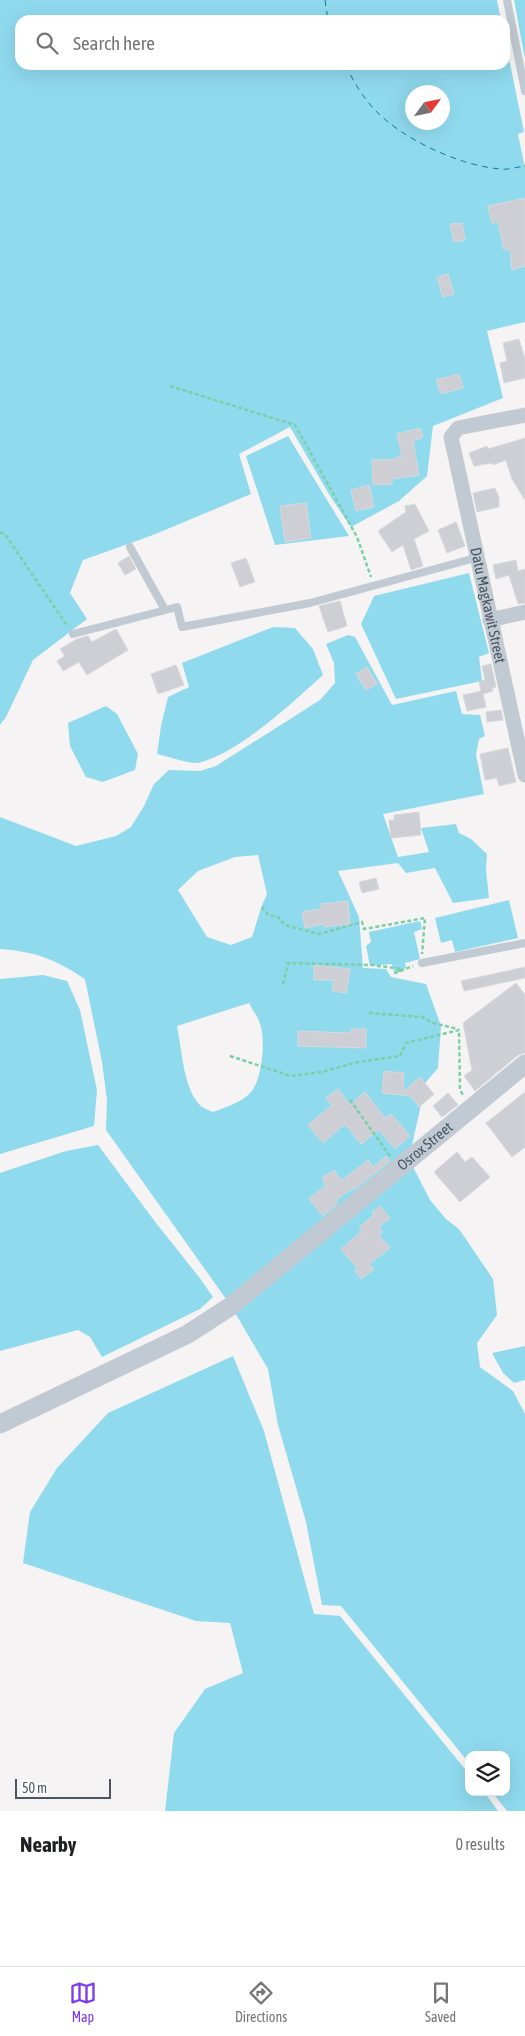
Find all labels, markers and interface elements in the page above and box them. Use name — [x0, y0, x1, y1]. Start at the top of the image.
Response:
search box — [15, 15, 510, 70]
icon: search — [33, 29, 61, 57]
text: Search here — [73, 32, 155, 54]
north arrow — [405, 85, 450, 130]
street label: Datu Magkawit Street — [467, 546, 509, 665]
street label: Osrox Street — [394, 1118, 456, 1174]
map controls — [465, 1751, 510, 1796]
button: layers — [465, 1751, 510, 1796]
scale bar — [15, 1776, 111, 1799]
text: 50 m — [22, 1780, 47, 1796]
text: Nearby — [20, 1832, 76, 1856]
text: 0 results — [455, 1835, 505, 1853]
tab: Map — [69, 1979, 97, 2025]
tab: Directions — [235, 1979, 287, 2025]
tab: Saved — [425, 1979, 456, 2025]

